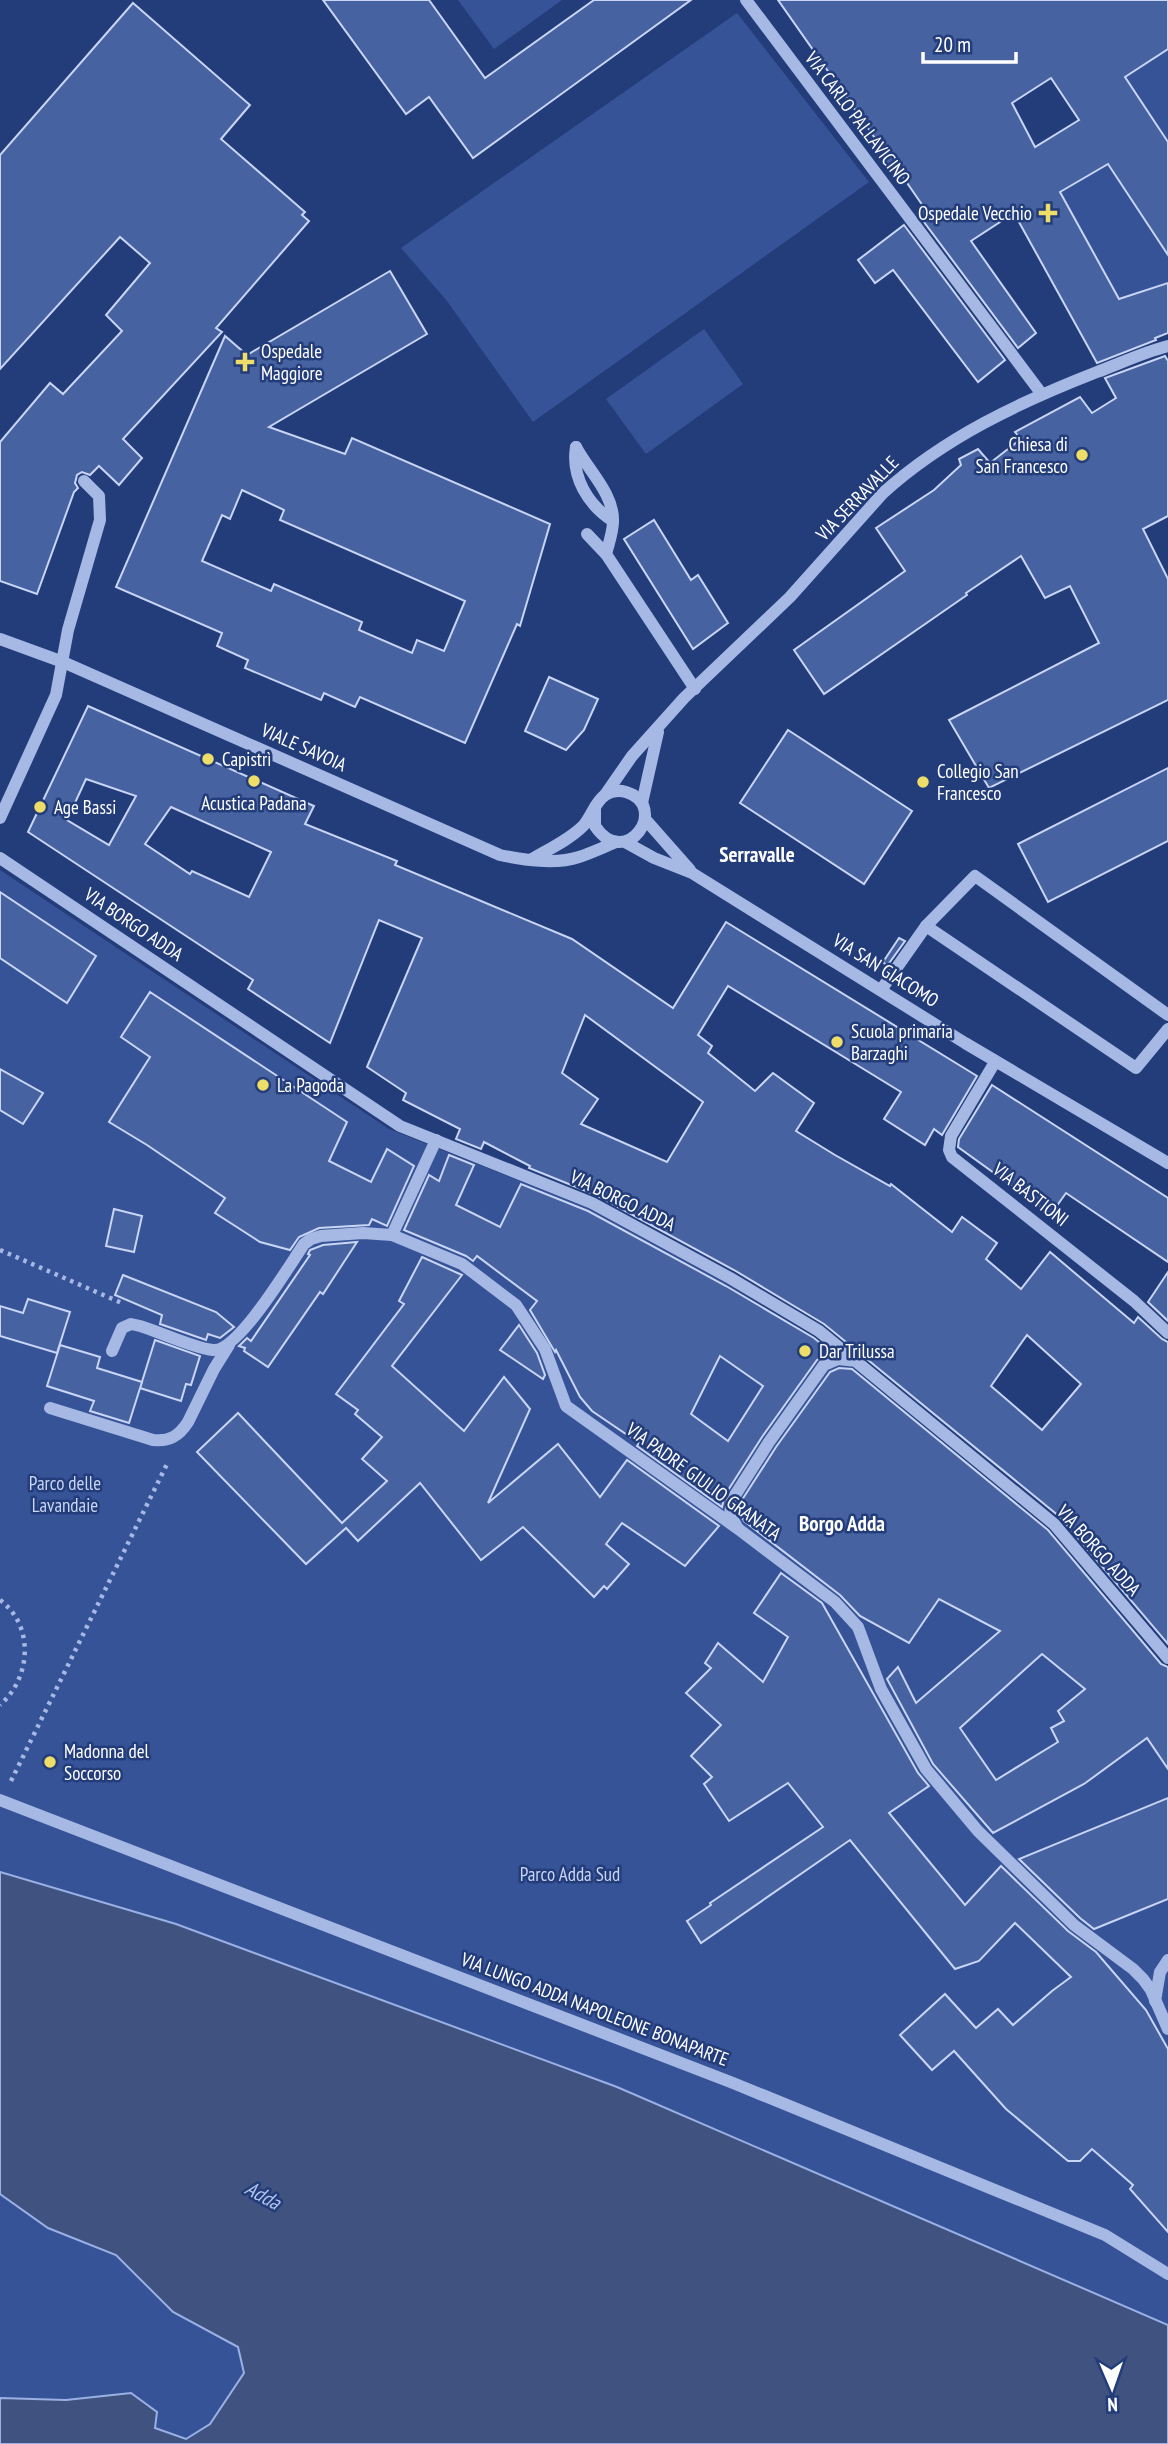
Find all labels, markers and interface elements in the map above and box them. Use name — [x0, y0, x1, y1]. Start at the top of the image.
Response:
scale bar — [923, 21, 1016, 65]
text: 20 m — [934, 31, 971, 58]
street label: VIA CARLO PALLAVICINO — [799, 46, 916, 189]
place label: Ospedale Vecchio — [918, 201, 1032, 225]
marker: Ospedale Vecchio — [1038, 203, 1058, 223]
place label: Ospedale Maggiore — [261, 339, 323, 385]
marker: Ospedale Maggiore — [235, 352, 255, 372]
place label: Chiesa di San Francesco — [976, 432, 1068, 478]
marker: Chiesa di San Francesco — [1074, 447, 1090, 463]
street label: VIA SERRAVALLE — [810, 450, 903, 546]
street label: VIALE SAVOIA — [257, 717, 350, 776]
place label: Capistrì — [222, 747, 271, 771]
marker: Capistrì — [200, 751, 216, 767]
place label: Collegio San Francesco — [937, 759, 1019, 805]
marker: Acustica Padana — [246, 773, 262, 789]
marker: Collegio San Francesco — [915, 774, 931, 790]
place label: Acustica Padana — [201, 791, 307, 815]
place label: Age Bassi — [54, 795, 116, 819]
marker: Age Bassi — [32, 799, 48, 815]
district label: Serravalle — [719, 841, 795, 868]
street label: VIA BORGO ADDA — [79, 882, 188, 966]
street label: VIA SAN GIACOMO — [828, 927, 943, 1012]
place label: Scuola primaria Barzaghi — [851, 1019, 953, 1065]
marker: Scuola primaria Barzaghi — [829, 1034, 845, 1050]
place label: La Pagoda — [277, 1073, 344, 1097]
marker: La Pagoda — [255, 1077, 271, 1093]
street label: VIA BASTIONI — [987, 1156, 1074, 1231]
street label: VIA BORGO ADDA — [565, 1164, 680, 1236]
place label: Dar Trilussa — [819, 1339, 895, 1363]
marker: Dar Trilussa — [797, 1343, 813, 1359]
street label: VIA PADRE GIULIO GRANATA — [621, 1416, 786, 1545]
park label: Parco delle Lavandaie — [29, 1471, 101, 1517]
street label: VIA BORGO ADDA — [1051, 1499, 1146, 1601]
district label: Borgo Adda — [799, 1510, 885, 1537]
place label: Madonna del Soccorso — [64, 1739, 150, 1785]
marker: Madonna del Soccorso — [42, 1754, 58, 1770]
park label: Parco Adda Sud — [520, 1862, 620, 1886]
street label: VIA LUNGO ADDA NAPOLEONE BONAPARTE — [457, 1946, 732, 2071]
water label: Adda — [240, 2174, 287, 2216]
north arrow — [1077, 2353, 1147, 2423]
text: N — [1107, 2393, 1118, 2417]

